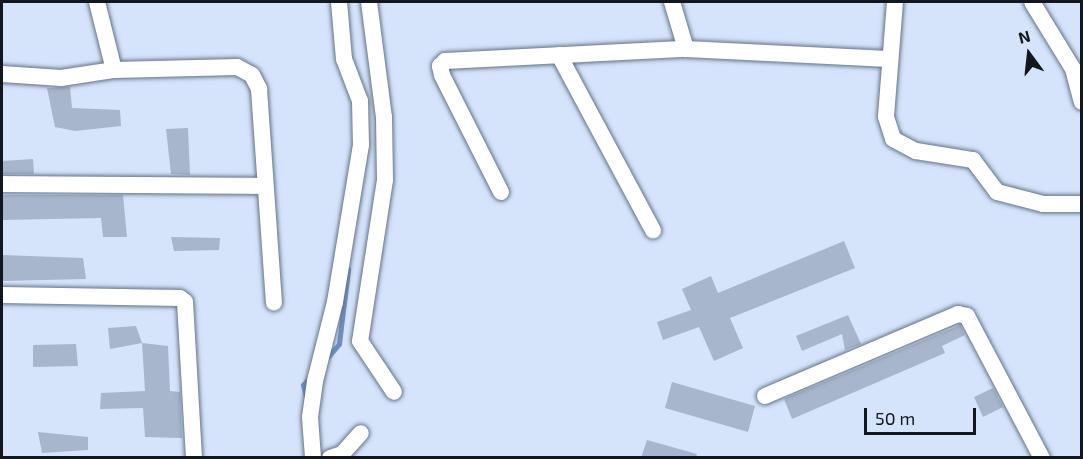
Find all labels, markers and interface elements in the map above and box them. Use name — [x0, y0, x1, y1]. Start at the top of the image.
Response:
north arrow — [999, 24, 1059, 84]
text: N — [1016, 25, 1032, 47]
scale bar — [867, 396, 980, 434]
text: 50 m — [875, 407, 915, 429]

